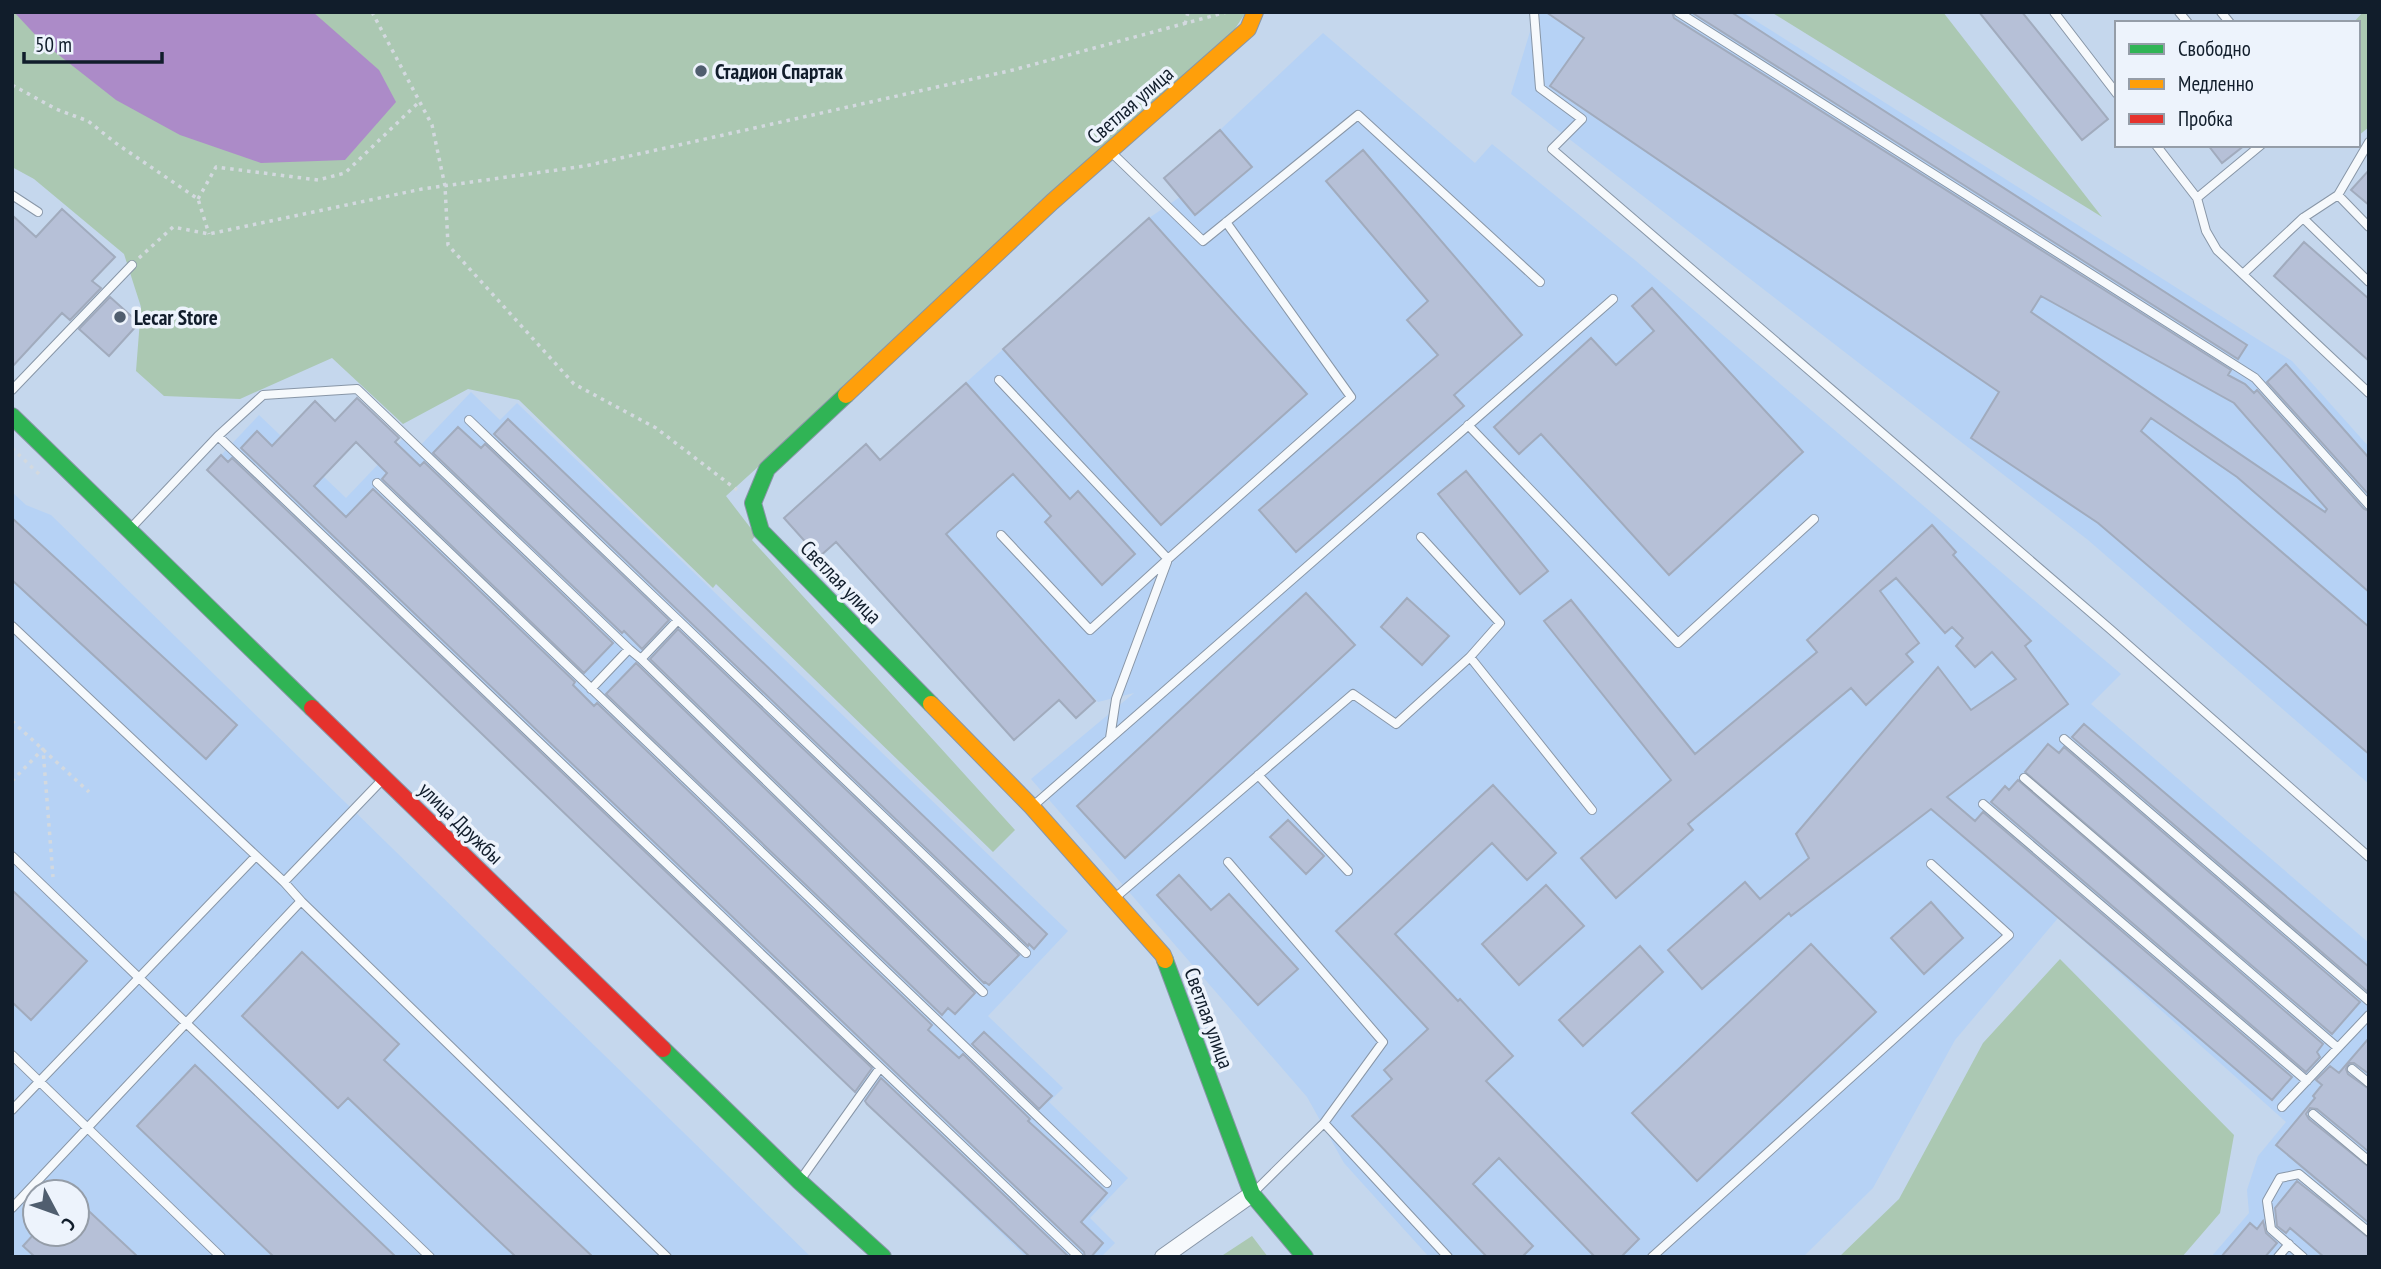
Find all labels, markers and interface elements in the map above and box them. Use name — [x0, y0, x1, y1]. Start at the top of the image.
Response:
scale bar — [24, 21, 163, 65]
legend — [2115, 21, 2360, 147]
text: 50 m — [35, 31, 72, 58]
text: Свободно — [2178, 35, 2251, 62]
place label: Стадион Спартак — [715, 58, 843, 85]
street label: Светлая улица — [1081, 60, 1179, 150]
marker: Стадион Спартак — [693, 63, 709, 79]
text: Медленно — [2178, 70, 2254, 97]
text: Пробка — [2178, 105, 2233, 132]
place label: Lecar Store — [134, 304, 218, 331]
marker: Lecar Store — [112, 309, 128, 325]
street label: Светлая улица — [795, 535, 887, 629]
street label: улица Дружбы — [413, 776, 509, 870]
street label: Светлая улица — [1178, 964, 1240, 1072]
north arrow — [21, 1178, 91, 1248]
text: С — [57, 1213, 81, 1236]

